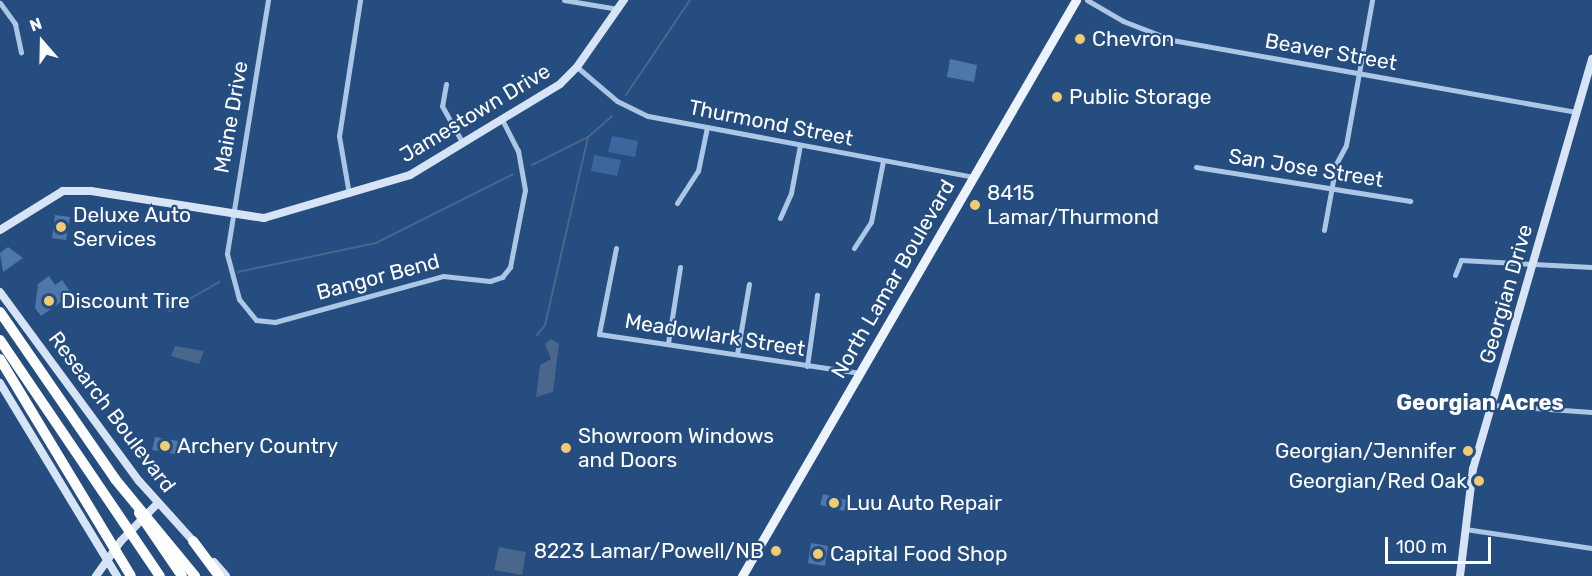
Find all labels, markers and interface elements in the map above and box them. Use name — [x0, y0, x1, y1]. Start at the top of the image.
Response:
north arrow — [12, 12, 72, 72]
text: N — [27, 14, 44, 36]
place label: Chevron — [1092, 26, 1174, 52]
street label: Beaver Street — [1263, 28, 1399, 76]
marker: Chevron — [1073, 32, 1087, 46]
street label: Jamestown Drive — [395, 58, 555, 168]
street label: Maine Drive — [209, 59, 253, 175]
place label: Public Storage — [1069, 84, 1212, 110]
marker: Public Storage — [1050, 90, 1064, 104]
street label: Thurmond Street — [687, 95, 855, 151]
street label: San Jose Street — [1227, 143, 1385, 193]
street label: North Lamar Boulevard — [826, 175, 960, 383]
place label: 8415 Lamar/Thurmond — [987, 180, 1159, 230]
marker: 8415 Lamar/Thurmond — [968, 198, 982, 212]
place label: Deluxe Auto Services — [73, 202, 192, 252]
marker: Deluxe Auto Services — [54, 220, 68, 234]
street label: Georgian Drive — [1474, 222, 1538, 366]
street label: Bangor Bend — [313, 248, 443, 306]
place label: Discount Tire — [61, 288, 190, 314]
marker: Discount Tire — [42, 294, 56, 308]
street label: Meadowlark Street — [623, 308, 807, 362]
street label: Research Boulevard — [43, 327, 181, 497]
district label: Georgian Acres — [1396, 390, 1564, 416]
place label: Showroom Windows and Doors — [578, 423, 774, 473]
place label: Archery Country — [177, 433, 339, 459]
place label: Georgian/Jennifer — [1275, 438, 1456, 464]
marker: Archery Country — [158, 439, 172, 453]
marker: Showroom Windows and Doors — [559, 441, 573, 455]
marker: Georgian/Jennifer — [1461, 444, 1475, 458]
place label: Georgian/Red Oak — [1289, 468, 1467, 494]
marker: Georgian/Red Oak — [1472, 474, 1486, 488]
place label: Luu Auto Repair — [846, 490, 1002, 516]
marker: Luu Auto Repair — [827, 496, 841, 510]
scale bar — [1388, 525, 1494, 563]
text: 100 m — [1396, 536, 1447, 558]
place label: 8223 Lamar/Powell/NB — [534, 538, 764, 564]
place label: Capital Food Shop — [830, 541, 1007, 567]
marker: 8223 Lamar/Powell/NB — [769, 544, 783, 558]
marker: Capital Food Shop — [811, 547, 825, 561]

